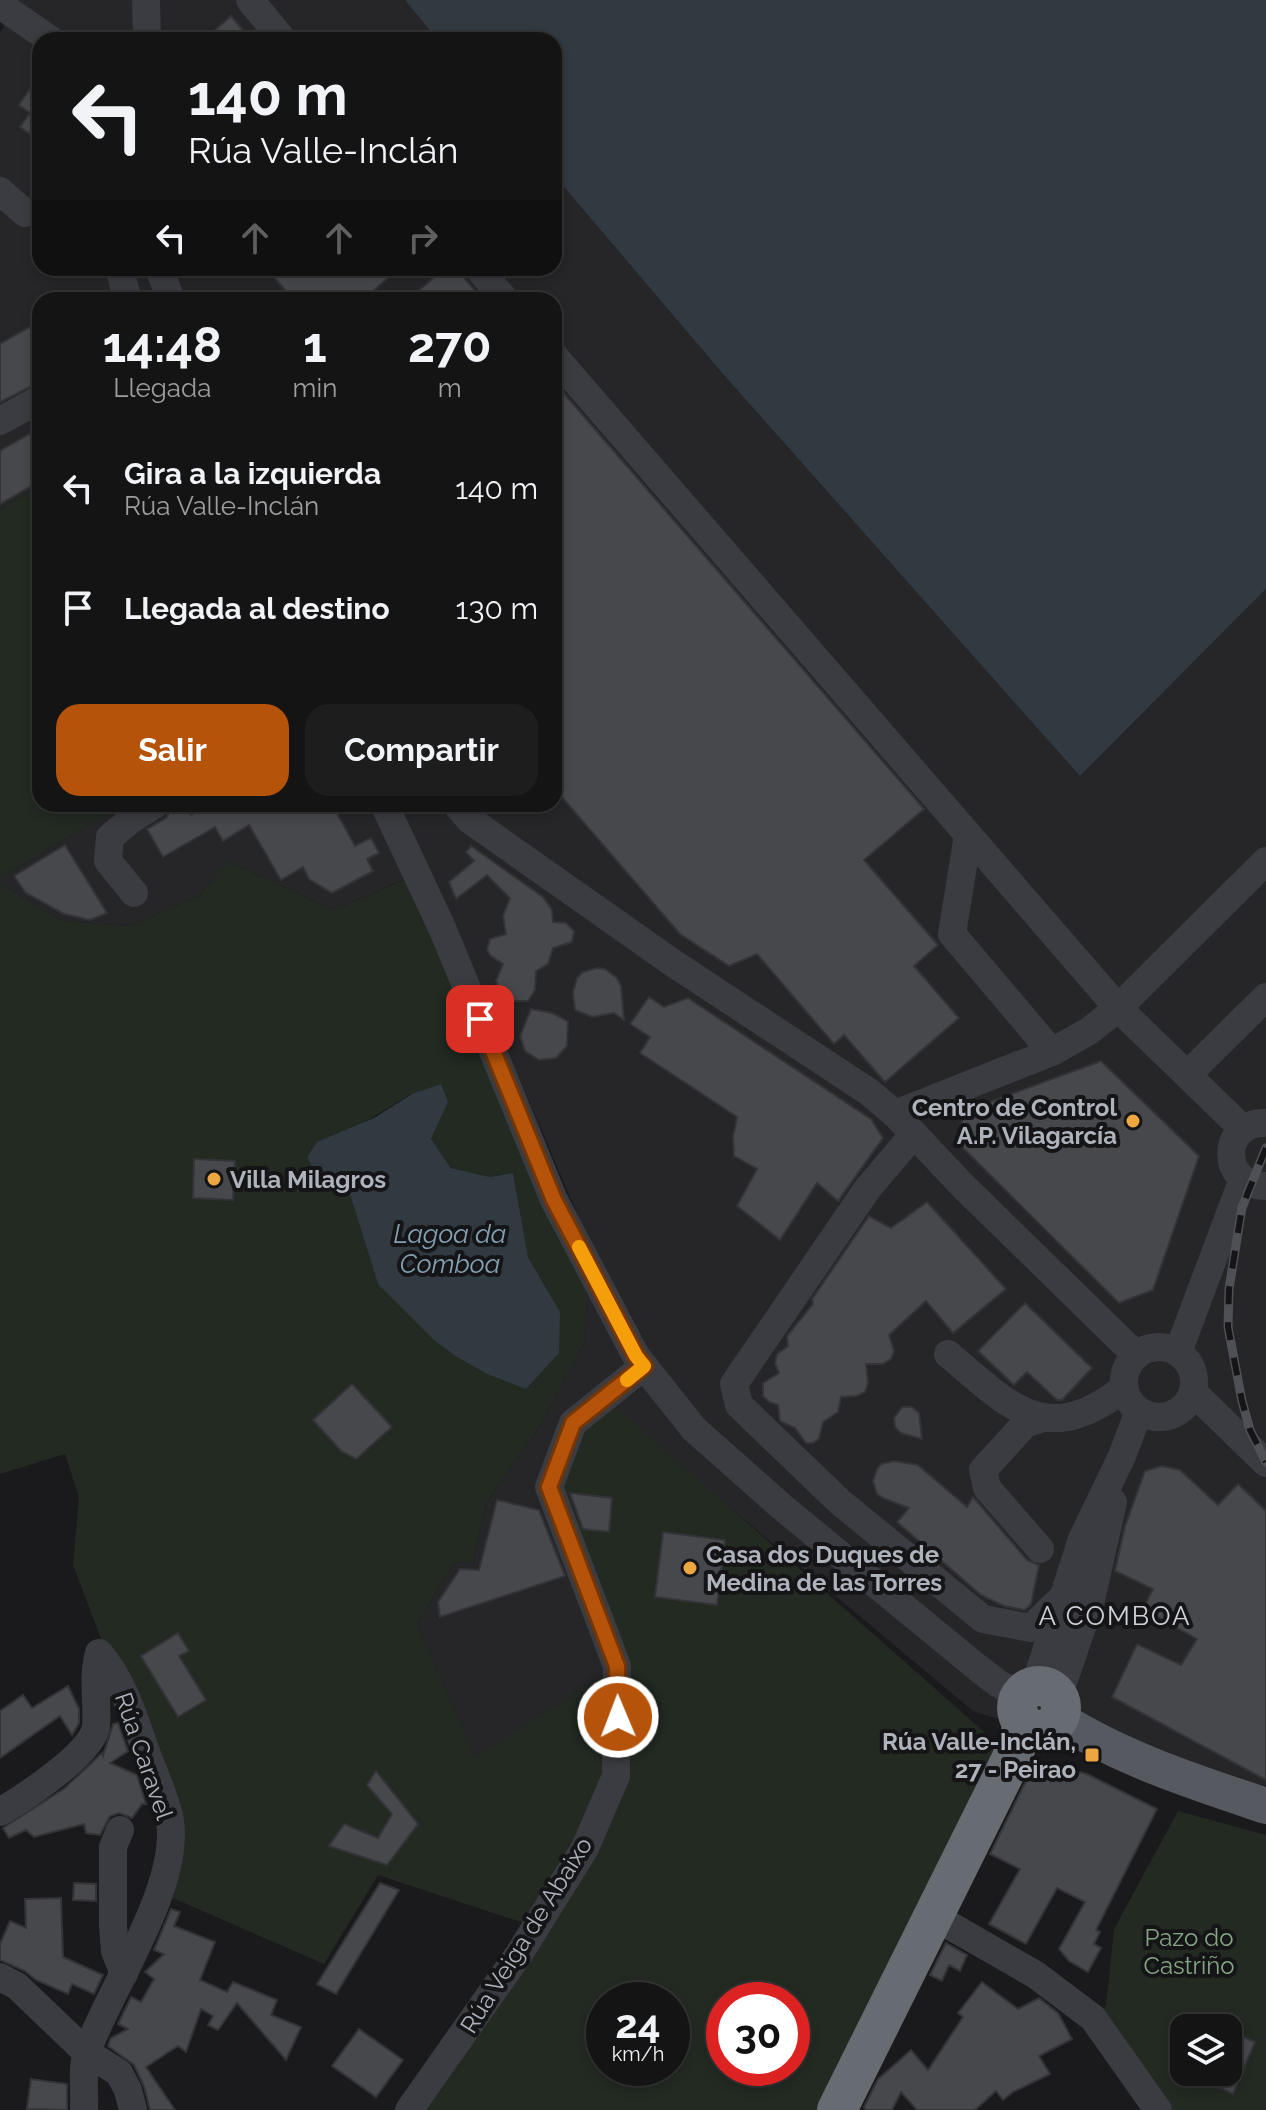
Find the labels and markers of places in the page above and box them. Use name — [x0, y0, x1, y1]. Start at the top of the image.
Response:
pin — [446, 985, 514, 1053]
place label: Centro de Control A.P. Vilagarcía — [912, 1093, 1117, 1150]
marker: Centro de Control A.P. Vilagarcía — [1124, 1112, 1142, 1130]
place label: Villa Milagros — [230, 1165, 386, 1194]
marker: Villa Milagros — [205, 1170, 223, 1188]
place label: Casa dos Duques de Medina de las Torres — [706, 1540, 942, 1597]
marker: Casa dos Duques de Medina de las Torres — [681, 1559, 699, 1577]
place label: Rúa Valle-Inclán, 27 - Peirao — [882, 1727, 1076, 1784]
marker: Rúa Valle-Inclán, 27 - Peirao — [1083, 1746, 1101, 1764]

